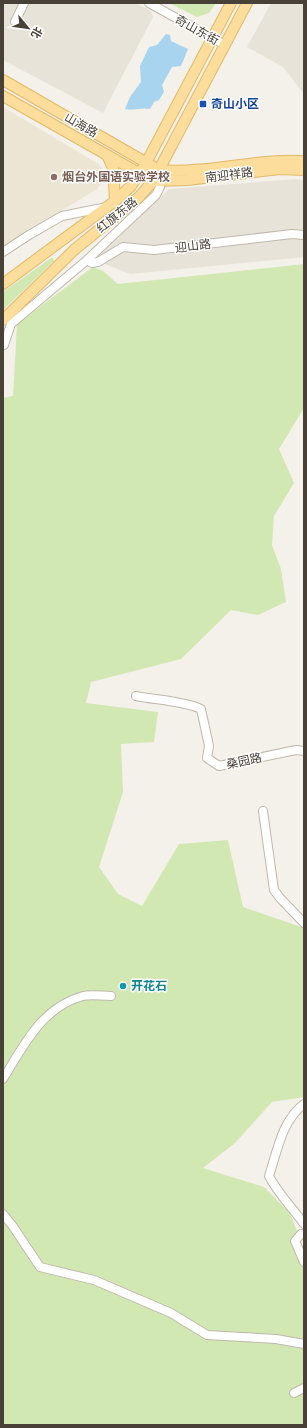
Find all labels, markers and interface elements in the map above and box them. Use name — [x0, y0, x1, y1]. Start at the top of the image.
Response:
north arrow — [8, 8, 48, 48]
street label: 奇山东街 — [173, 11, 222, 48]
text: 北 — [28, 25, 46, 41]
place label: 奇山小区 — [211, 96, 259, 111]
marker: 奇山小区 — [198, 99, 208, 109]
street label: 山海路 — [62, 109, 101, 140]
street label: 南迎祥路 — [204, 164, 254, 185]
place label: 烟台外国语实验学校 — [62, 169, 170, 184]
marker: 烟台外国语实验学校 — [49, 172, 59, 182]
street label: 红旗东路 — [93, 194, 140, 236]
street label: 迎山路 — [174, 236, 212, 255]
street label: 桑园路 — [225, 749, 263, 772]
place label: 开花石 — [131, 978, 167, 993]
marker: 开花石 — [118, 981, 128, 991]

